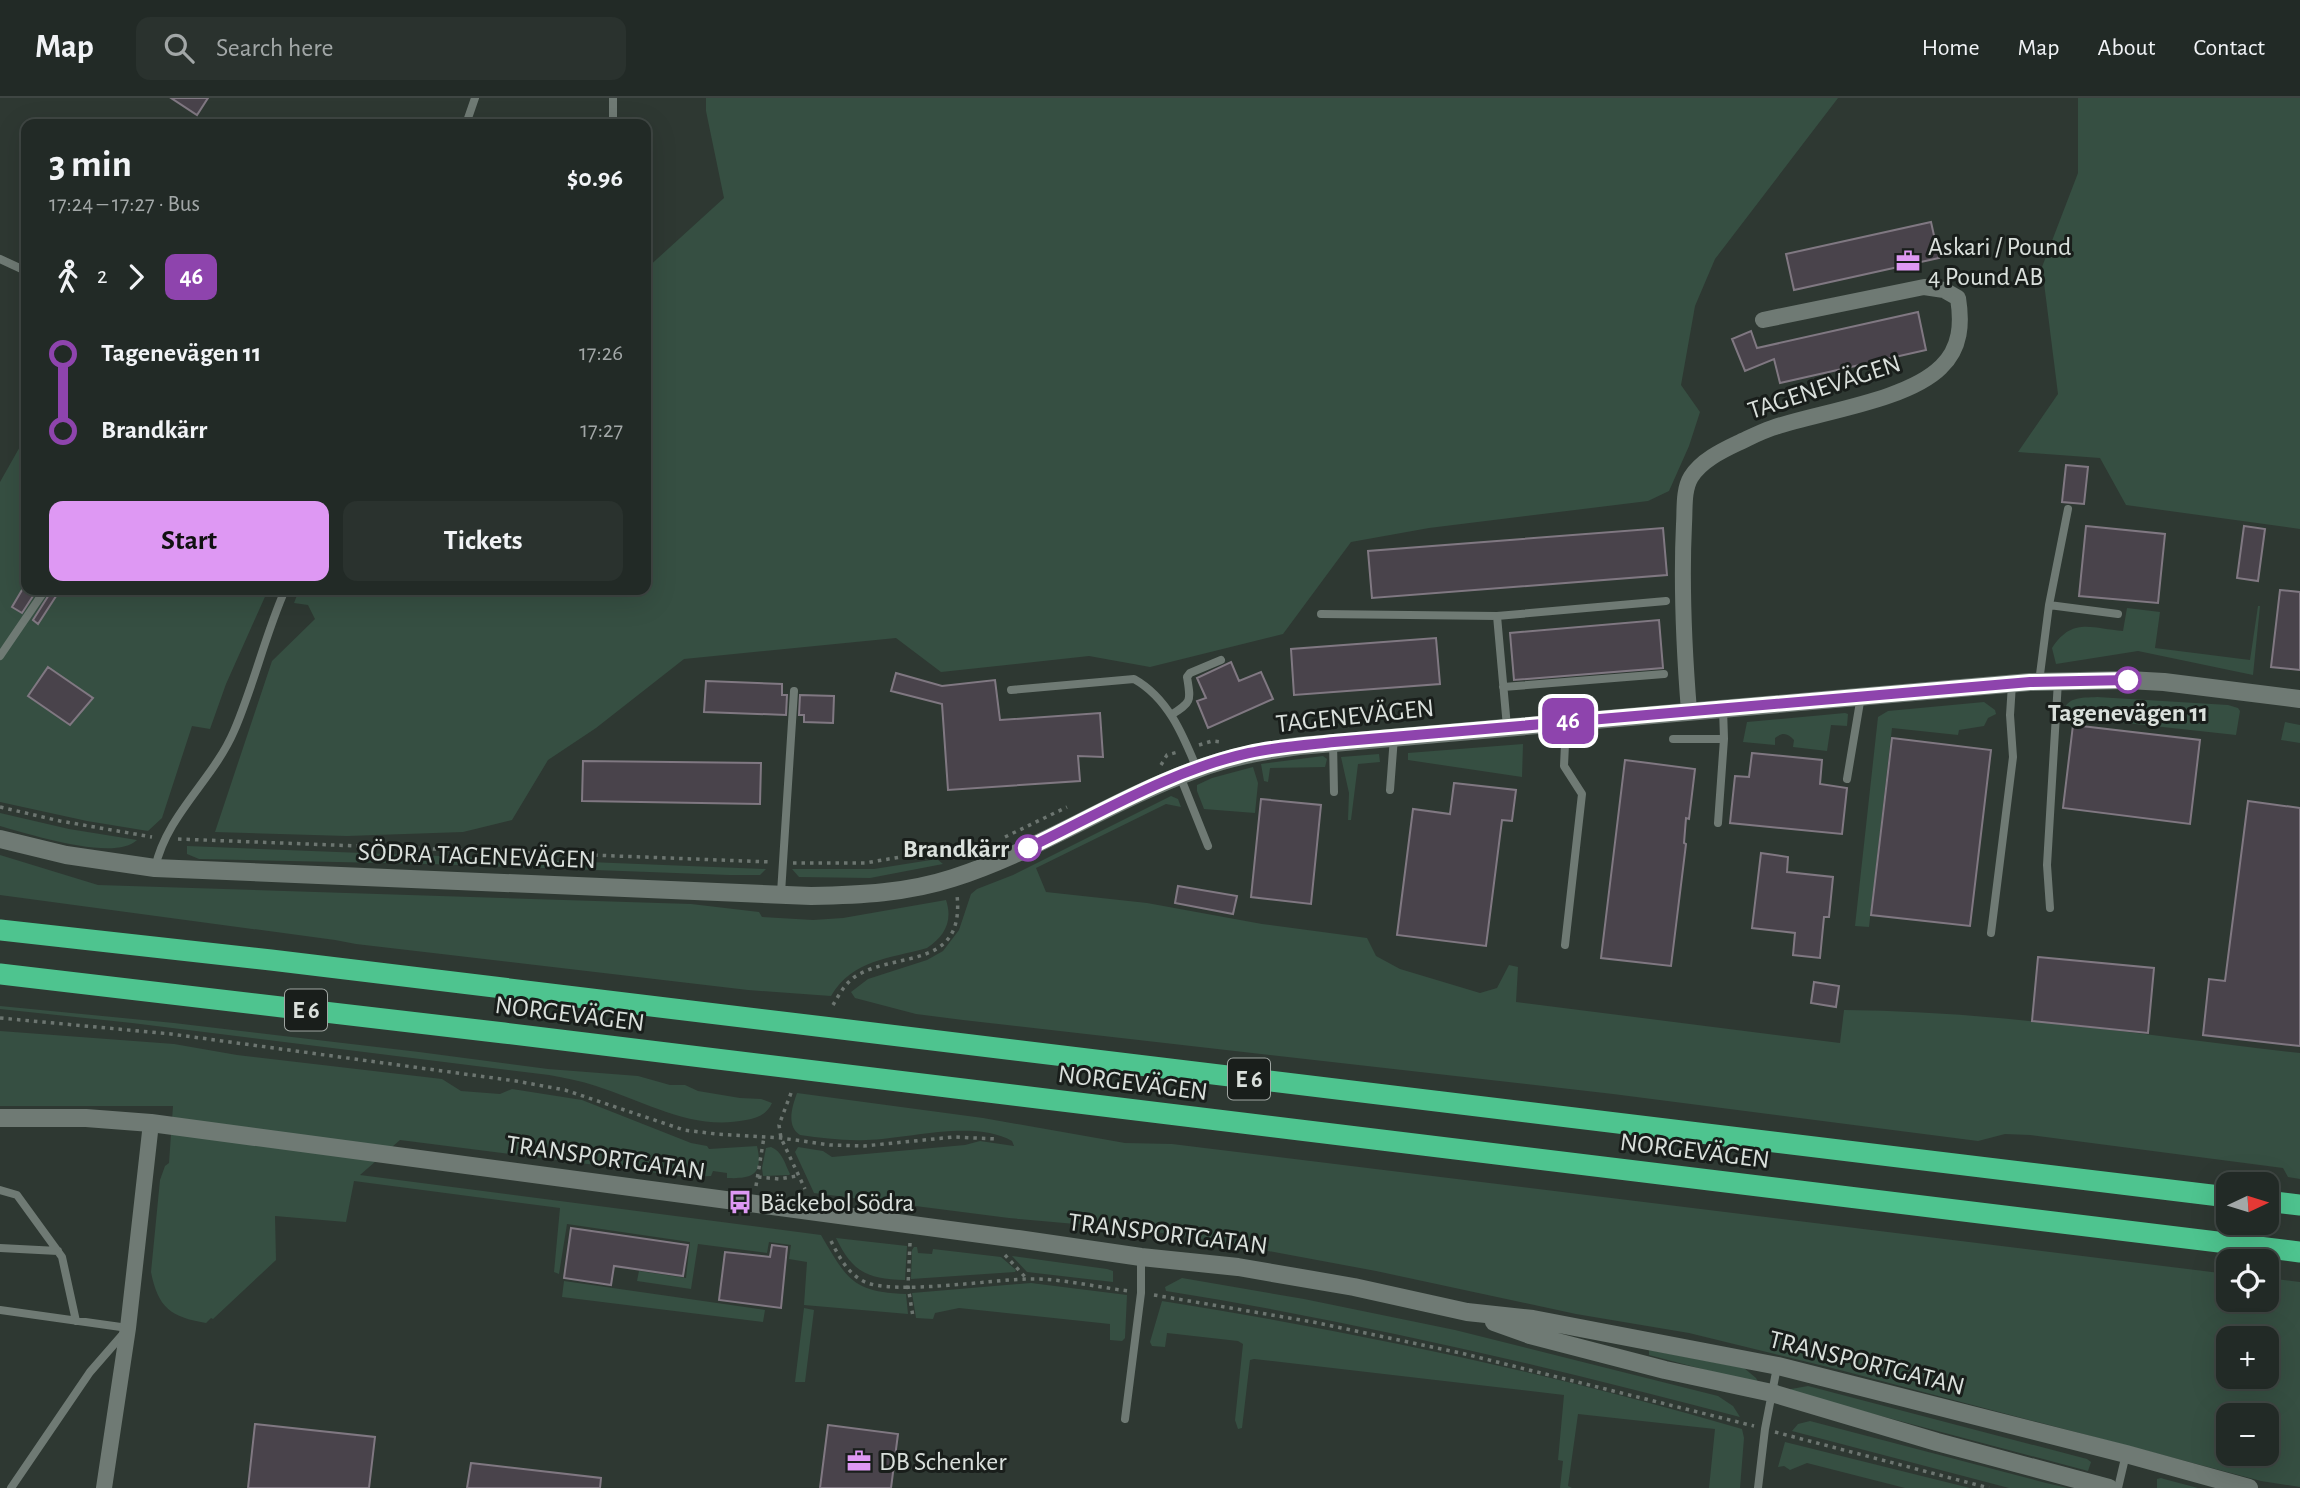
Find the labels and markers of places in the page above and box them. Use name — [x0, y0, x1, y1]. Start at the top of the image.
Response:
place label: Askari / Pound 4 Pound AB — [1928, 234, 2072, 290]
office icon: Askari / Pound 4 Pound AB — [1894, 247, 1922, 275]
marker: Tagenevägen 11 — [2115, 667, 2141, 693]
place label: Tagenevägen 11 — [2048, 700, 2208, 726]
marker: Brandkärr — [1015, 835, 1041, 861]
place label: Brandkärr — [903, 836, 1009, 862]
bus stop icon: Bäckebol Södra — [726, 1188, 754, 1216]
place label: Bäckebol Södra — [760, 1190, 914, 1216]
office icon: DB Schenker — [845, 1447, 873, 1475]
place label: DB Schenker — [879, 1449, 1007, 1475]

